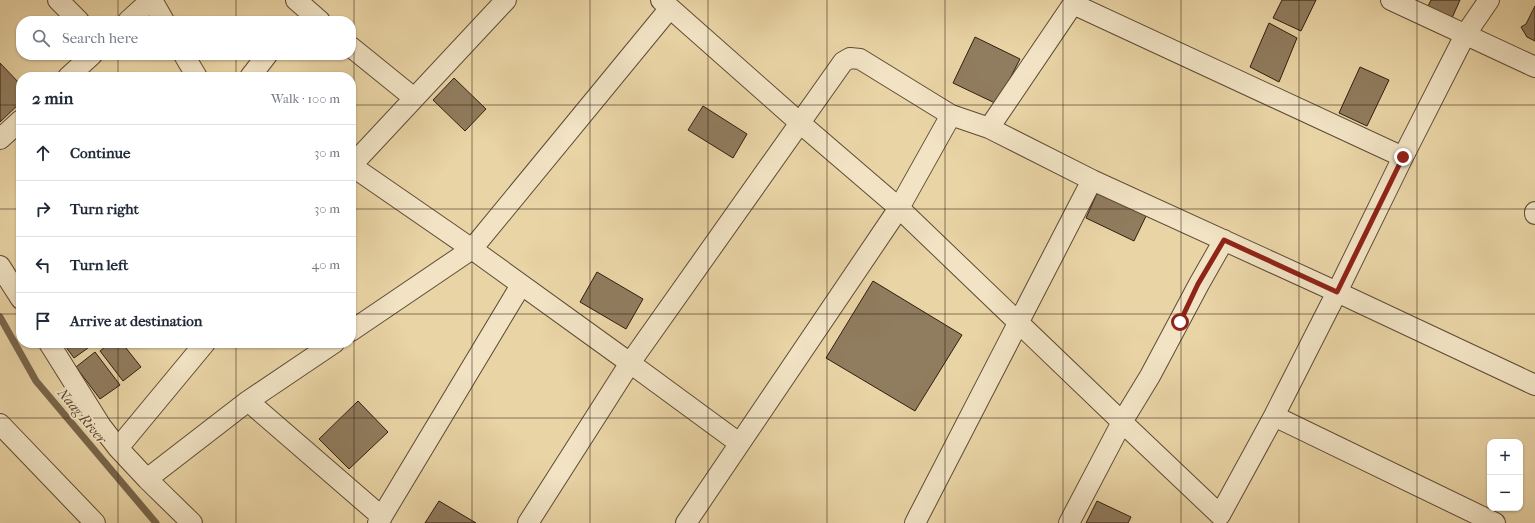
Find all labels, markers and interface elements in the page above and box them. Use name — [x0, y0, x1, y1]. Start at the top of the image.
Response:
search box — [16, 16, 356, 60]
icon: search — [30, 27, 52, 49]
text: Search here — [62, 29, 138, 47]
text: 2 min — [32, 88, 73, 108]
text: Walk · 100 m — [271, 91, 340, 106]
icon: ahead — [32, 142, 54, 164]
text: Continue — [70, 144, 130, 162]
text: 30 m — [314, 145, 340, 160]
route end — [1394, 148, 1412, 166]
icon: right — [32, 198, 54, 220]
text: Turn right — [70, 200, 139, 218]
text: 30 m — [314, 201, 340, 216]
icon: left — [32, 254, 54, 276]
text: Turn left — [70, 256, 128, 274]
text: 40 m — [312, 257, 340, 272]
icon: arrive — [32, 310, 54, 332]
text: Arrive at destination — [70, 312, 202, 330]
route start — [1171, 313, 1189, 331]
water label: Naag River — [53, 384, 111, 448]
map controls — [1487, 439, 1523, 511]
button: + — [1487, 439, 1523, 475]
button: − — [1487, 475, 1523, 511]

